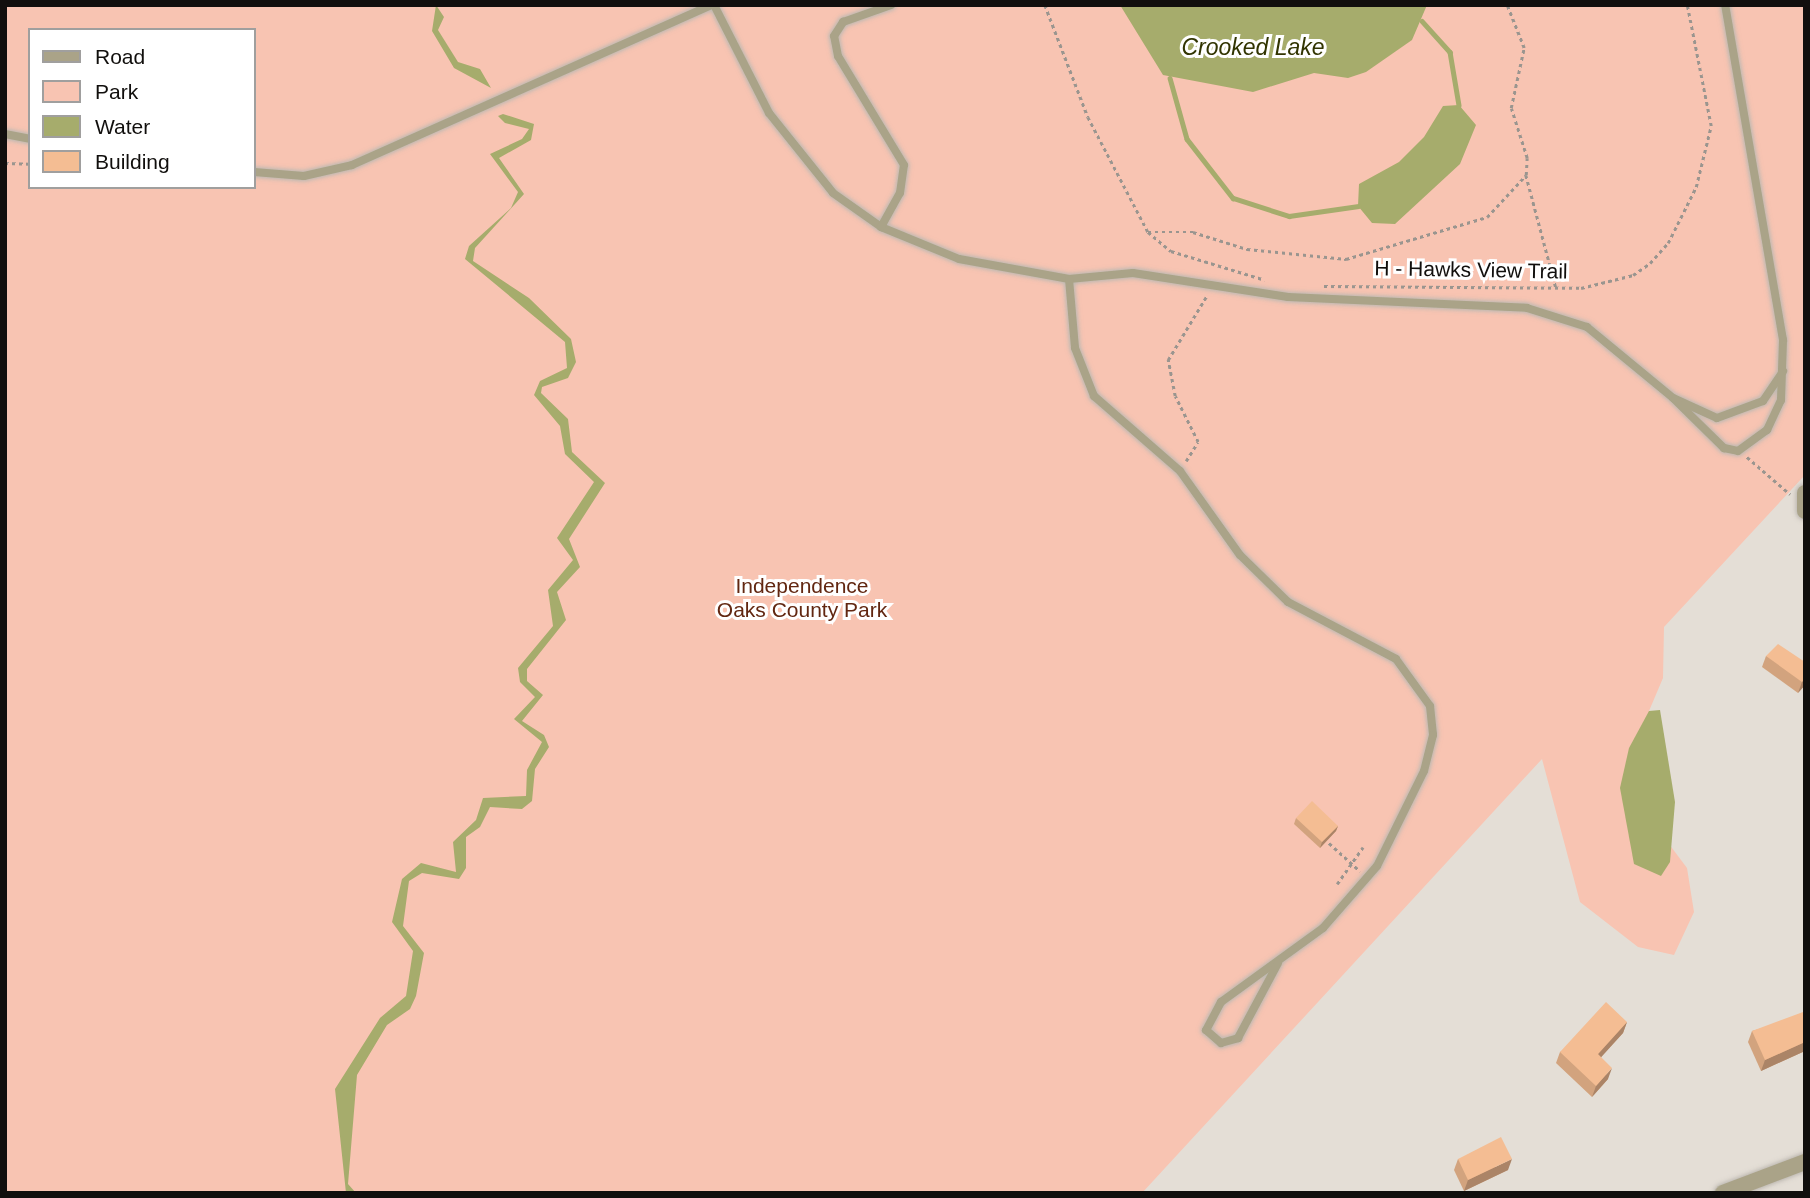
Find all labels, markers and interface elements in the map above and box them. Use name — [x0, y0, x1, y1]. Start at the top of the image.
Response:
legend — [28, 28, 256, 189]
water label: Crooked Lake — [1181, 33, 1325, 61]
text: Road — [95, 45, 145, 68]
text: Park — [95, 80, 138, 103]
text: Water — [95, 115, 150, 138]
text: Building — [95, 150, 170, 173]
street label: H - Hawks View Trail — [1374, 256, 1568, 284]
park label: Independence Oaks County Park — [717, 573, 887, 623]

